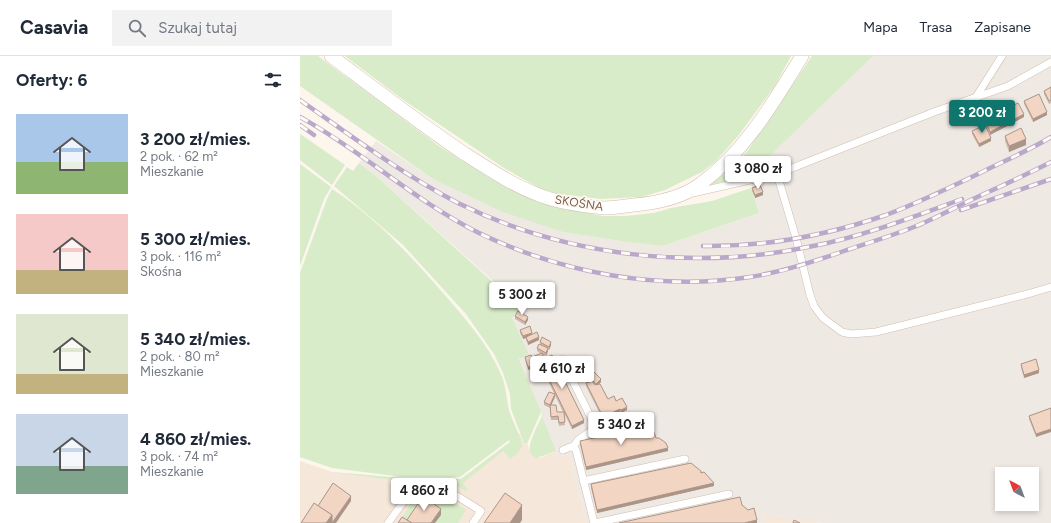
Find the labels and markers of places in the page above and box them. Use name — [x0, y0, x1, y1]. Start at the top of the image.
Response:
pin: 3 200 zł — [941, 100, 1023, 134]
pin: 3 080 zł — [717, 156, 799, 190]
pin: 5 300 zł — [481, 282, 563, 316]
pin: 4 610 zł — [521, 356, 603, 390]
pin: 5 340 zł — [580, 412, 662, 446]
pin: 4 860 zł — [383, 478, 465, 512]

